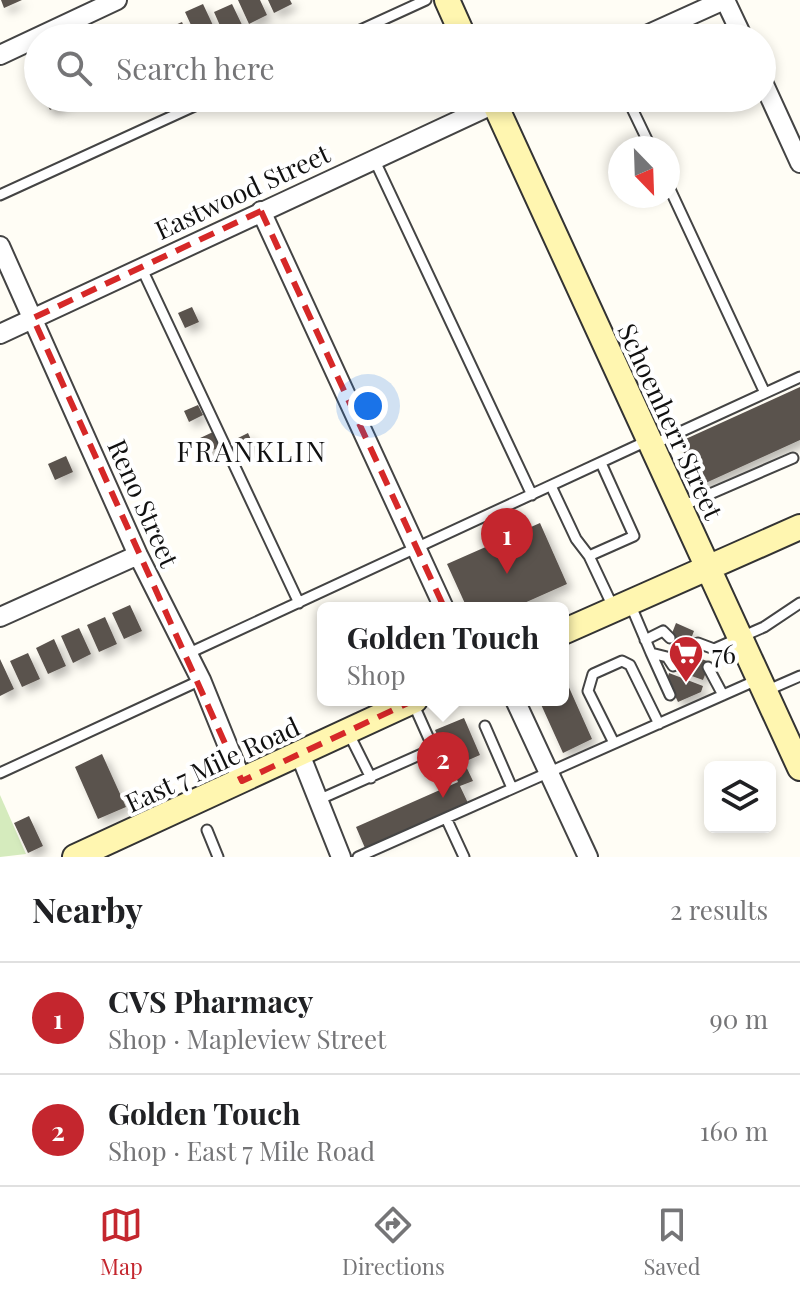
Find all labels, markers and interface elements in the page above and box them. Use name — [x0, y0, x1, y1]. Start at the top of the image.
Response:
search box — [24, 24, 776, 112]
icon: search — [52, 46, 96, 90]
text: Search here — [116, 48, 275, 88]
street label: Eastwood Street — [149, 135, 336, 247]
north arrow — [608, 136, 680, 208]
street label: Schoenherr Street — [610, 317, 732, 525]
your location — [348, 386, 388, 426]
district label: FRANKLIN — [177, 432, 328, 469]
street label: Reno Street — [100, 434, 188, 573]
pin: 1 — [481, 508, 533, 574]
popup — [317, 602, 569, 706]
text: Golden Touch — [347, 617, 539, 657]
supermarket icon: 76 — [667, 634, 705, 684]
place label: 76 — [712, 636, 736, 671]
text: Shop — [347, 657, 406, 692]
street label: East 7 Mile Road — [119, 708, 305, 820]
pin: 2 — [417, 732, 469, 798]
map controls — [704, 761, 776, 833]
button: layers — [704, 761, 776, 833]
text: Nearby — [32, 886, 143, 932]
text: 2 results — [670, 892, 768, 927]
text: CVS Pharmacy — [108, 981, 313, 1021]
text: 1 — [53, 1001, 63, 1036]
text: 90 m — [710, 1001, 768, 1036]
text: Shop · Mapleview Street — [108, 1021, 386, 1056]
text: Golden Touch — [108, 1093, 300, 1133]
text: 2 — [51, 1113, 65, 1148]
text: 160 m — [700, 1113, 768, 1148]
text: Shop · East 7 Mile Road — [108, 1133, 375, 1168]
tab: Map — [99, 1203, 143, 1281]
tab: Directions — [342, 1203, 445, 1281]
tab: Saved — [643, 1203, 701, 1281]

